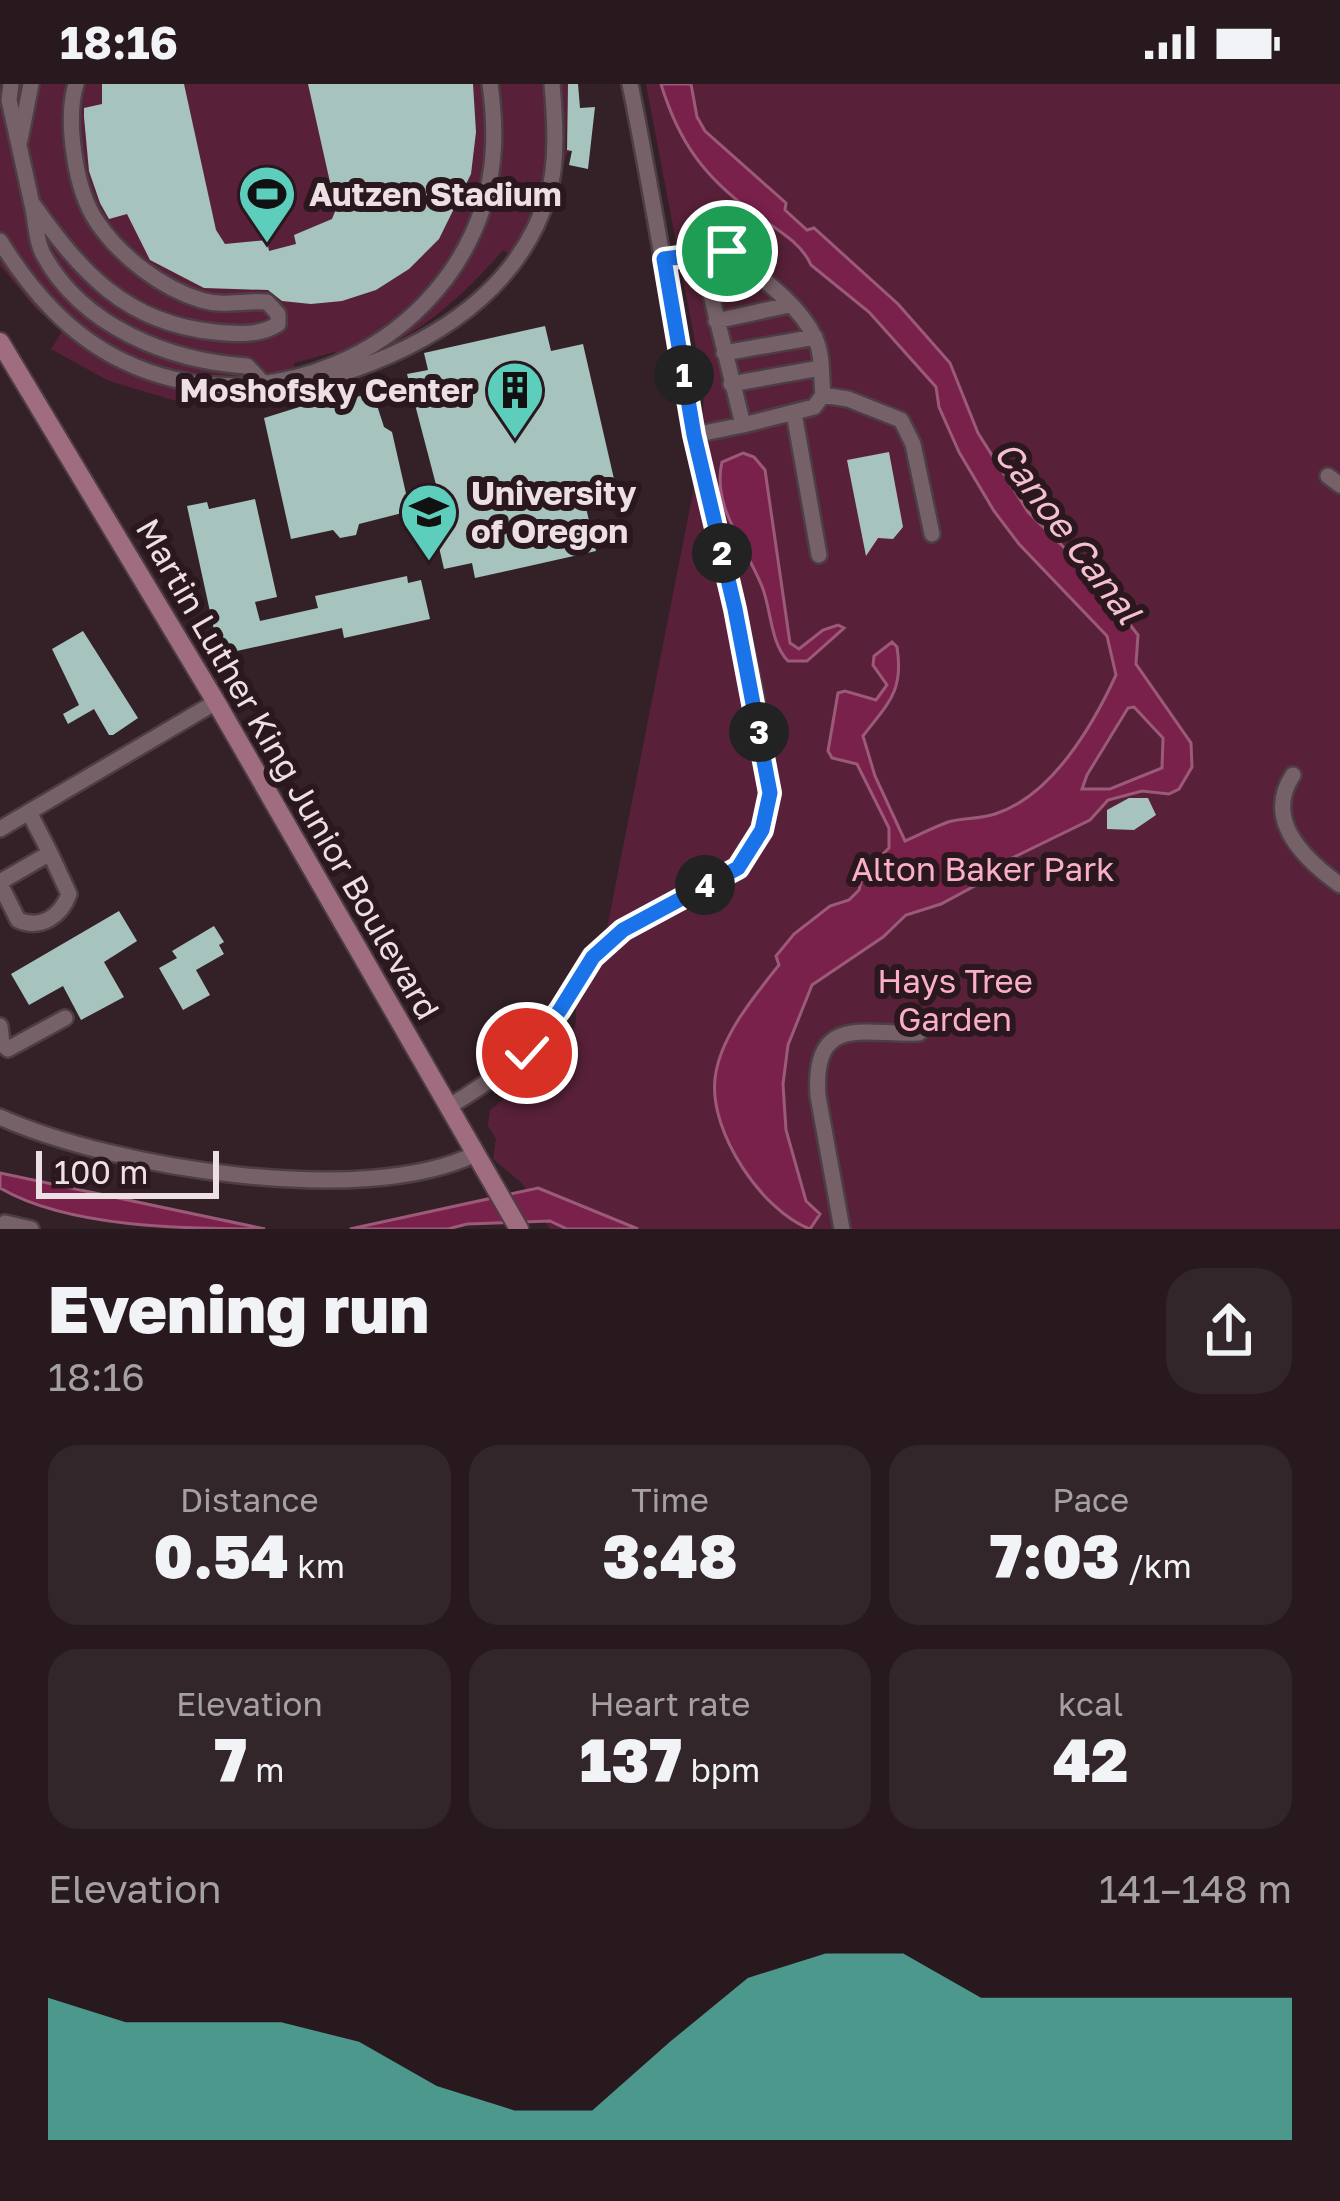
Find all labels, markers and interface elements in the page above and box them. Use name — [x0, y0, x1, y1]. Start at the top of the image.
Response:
text: 18:16 — [60, 15, 178, 69]
sports icon: Autzen Stadium — [236, 163, 298, 245]
place label: Autzen Stadium — [309, 174, 562, 213]
pin — [676, 200, 778, 302]
icon: arrive — [694, 218, 760, 284]
pin: 1 — [654, 345, 714, 405]
text: 1 — [676, 355, 693, 394]
building icon: Moshofsky Center — [484, 359, 546, 441]
place label: Moshofsky Center — [179, 370, 473, 409]
water label: Canoe Canal — [986, 432, 1152, 633]
place label: University of Oregon — [471, 473, 637, 550]
school or university icon: University of Oregon — [398, 481, 460, 563]
street label: Martin Luther King Junior Boulevard — [129, 512, 448, 1026]
pin: 2 — [692, 523, 752, 583]
text: 2 — [712, 533, 732, 572]
pin: 3 — [729, 702, 789, 762]
text: 3 — [749, 712, 769, 751]
park label: Alton Baker Park — [851, 849, 1115, 888]
pin: 4 — [675, 855, 735, 915]
text: 4 — [695, 865, 715, 904]
park label: Hays Tree Garden — [877, 961, 1033, 1038]
pin — [476, 1002, 578, 1104]
icon: check — [494, 1020, 560, 1086]
scale bar — [36, 1145, 219, 1198]
text: 100 m — [54, 1152, 148, 1191]
text: Evening run — [48, 1268, 429, 1348]
button: share — [1166, 1268, 1292, 1394]
text: 18:16 — [48, 1353, 145, 1400]
text: Distance — [180, 1480, 319, 1519]
text: Time — [631, 1480, 709, 1519]
text: Pace — [1052, 1480, 1129, 1519]
text: 0.54 — [154, 1519, 289, 1591]
text: 3:48 — [602, 1519, 737, 1591]
text: 7:03 — [990, 1519, 1120, 1591]
text: km — [289, 1546, 345, 1585]
text: /km — [1120, 1546, 1192, 1585]
text: Elevation — [176, 1684, 323, 1723]
text: Heart rate — [589, 1684, 751, 1723]
text: kcal — [1058, 1684, 1123, 1723]
text: 7 — [214, 1723, 247, 1795]
text: 137 — [580, 1723, 682, 1795]
text: 42 — [1053, 1723, 1128, 1795]
text: m — [247, 1750, 284, 1789]
text: bpm — [682, 1750, 760, 1789]
text: Elevation — [48, 1865, 221, 1912]
text: 141–148 m — [1099, 1865, 1292, 1912]

